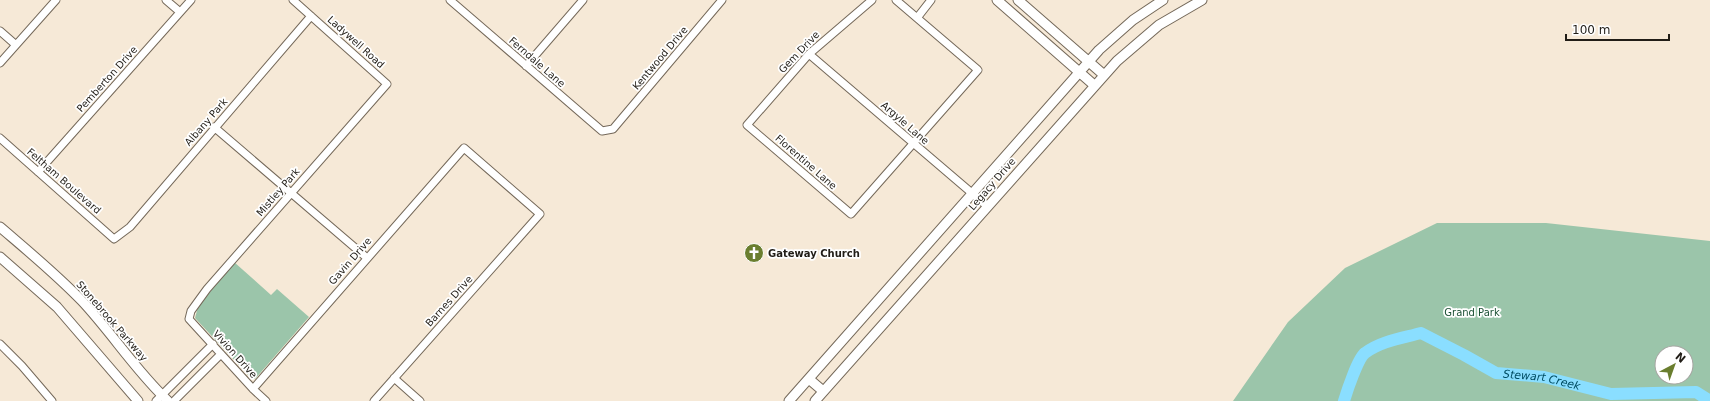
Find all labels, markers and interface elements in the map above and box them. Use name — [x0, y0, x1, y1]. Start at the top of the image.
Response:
street label: Ladywell Road — [326, 14, 386, 70]
scale bar — [1566, 16, 1669, 42]
text: 100 m — [1572, 23, 1610, 37]
street label: Kentwood Drive — [630, 24, 690, 92]
street label: Gem Drive — [776, 29, 822, 75]
street label: Ferndale Lane — [507, 35, 567, 89]
street label: Pemberton Drive — [75, 44, 139, 114]
street label: Albany Park — [182, 96, 230, 148]
street label: Argyle Lane — [879, 99, 931, 147]
street label: Florentine Lane — [773, 132, 839, 192]
street label: Feltham Boulevard — [25, 146, 103, 216]
street label: Legacy Drive — [966, 156, 1018, 212]
street label: Mistley Park — [254, 166, 302, 218]
street label: Gavin Drive — [327, 235, 373, 287]
church icon: Gateway Church — [743, 242, 765, 264]
place label: Gateway Church — [768, 248, 860, 259]
street label: Barnes Drive — [423, 273, 475, 329]
street label: Stonebrook Parkway — [74, 279, 150, 363]
park label: Grand Park — [1444, 307, 1500, 318]
street label: Vivion Drive — [211, 328, 259, 380]
north arrow — [1654, 345, 1694, 385]
text: N — [1672, 350, 1688, 366]
water label: Stewart Creek — [1503, 367, 1582, 393]

